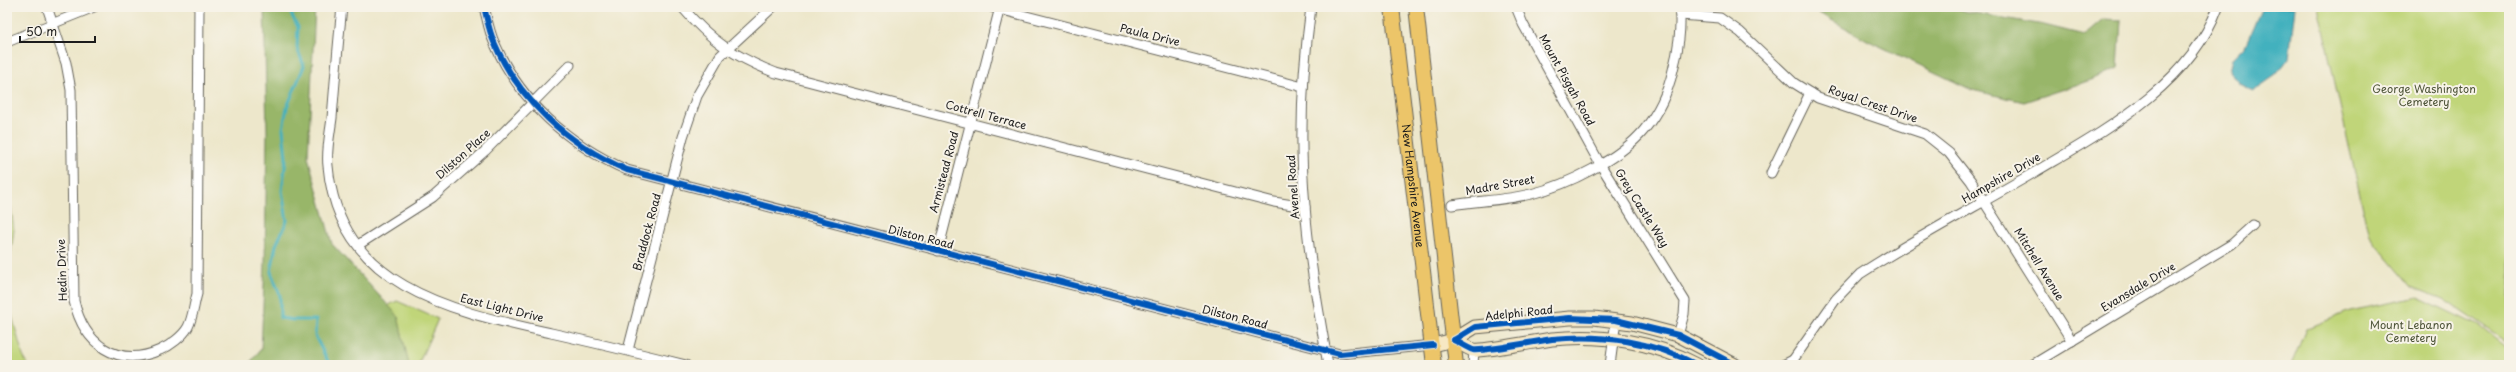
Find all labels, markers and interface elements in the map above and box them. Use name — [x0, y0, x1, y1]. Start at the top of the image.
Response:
scale bar — [20, 18, 95, 44]
street label: Paula Drive — [1118, 19, 1182, 50]
text: 50 m — [26, 22, 57, 40]
street label: Mount Pisgah Road — [1535, 31, 1600, 129]
street label: Royal Crest Drive — [1826, 80, 1920, 127]
park label: George Washington Cemetery — [2372, 80, 2476, 110]
street label: Cottrell Terrace — [944, 96, 1029, 134]
street label: New Hampshire Avenue — [1398, 123, 1429, 248]
street label: Dilston Place — [432, 124, 494, 183]
street label: Armistead Road — [924, 129, 963, 215]
street label: Hampshire Drive — [1958, 148, 2043, 207]
street label: Avenel Road — [1282, 154, 1303, 220]
street label: Grey Castle Way — [1611, 165, 1674, 251]
street label: Madre Street — [1464, 170, 1536, 199]
street label: Braddock Road — [628, 191, 665, 273]
street label: Dilston Road — [887, 220, 956, 253]
street label: Mitchell Avenue — [2010, 224, 2069, 303]
street label: Hedin Drive — [52, 239, 71, 301]
street label: Evansdale Drive — [2097, 257, 2179, 316]
street label: East Light Drive — [459, 289, 546, 326]
street label: Dilston Road — [1201, 300, 1270, 333]
street label: Adelphi Road — [1484, 300, 1554, 325]
park label: Mount Lebanon Cemetery — [2370, 316, 2452, 346]

